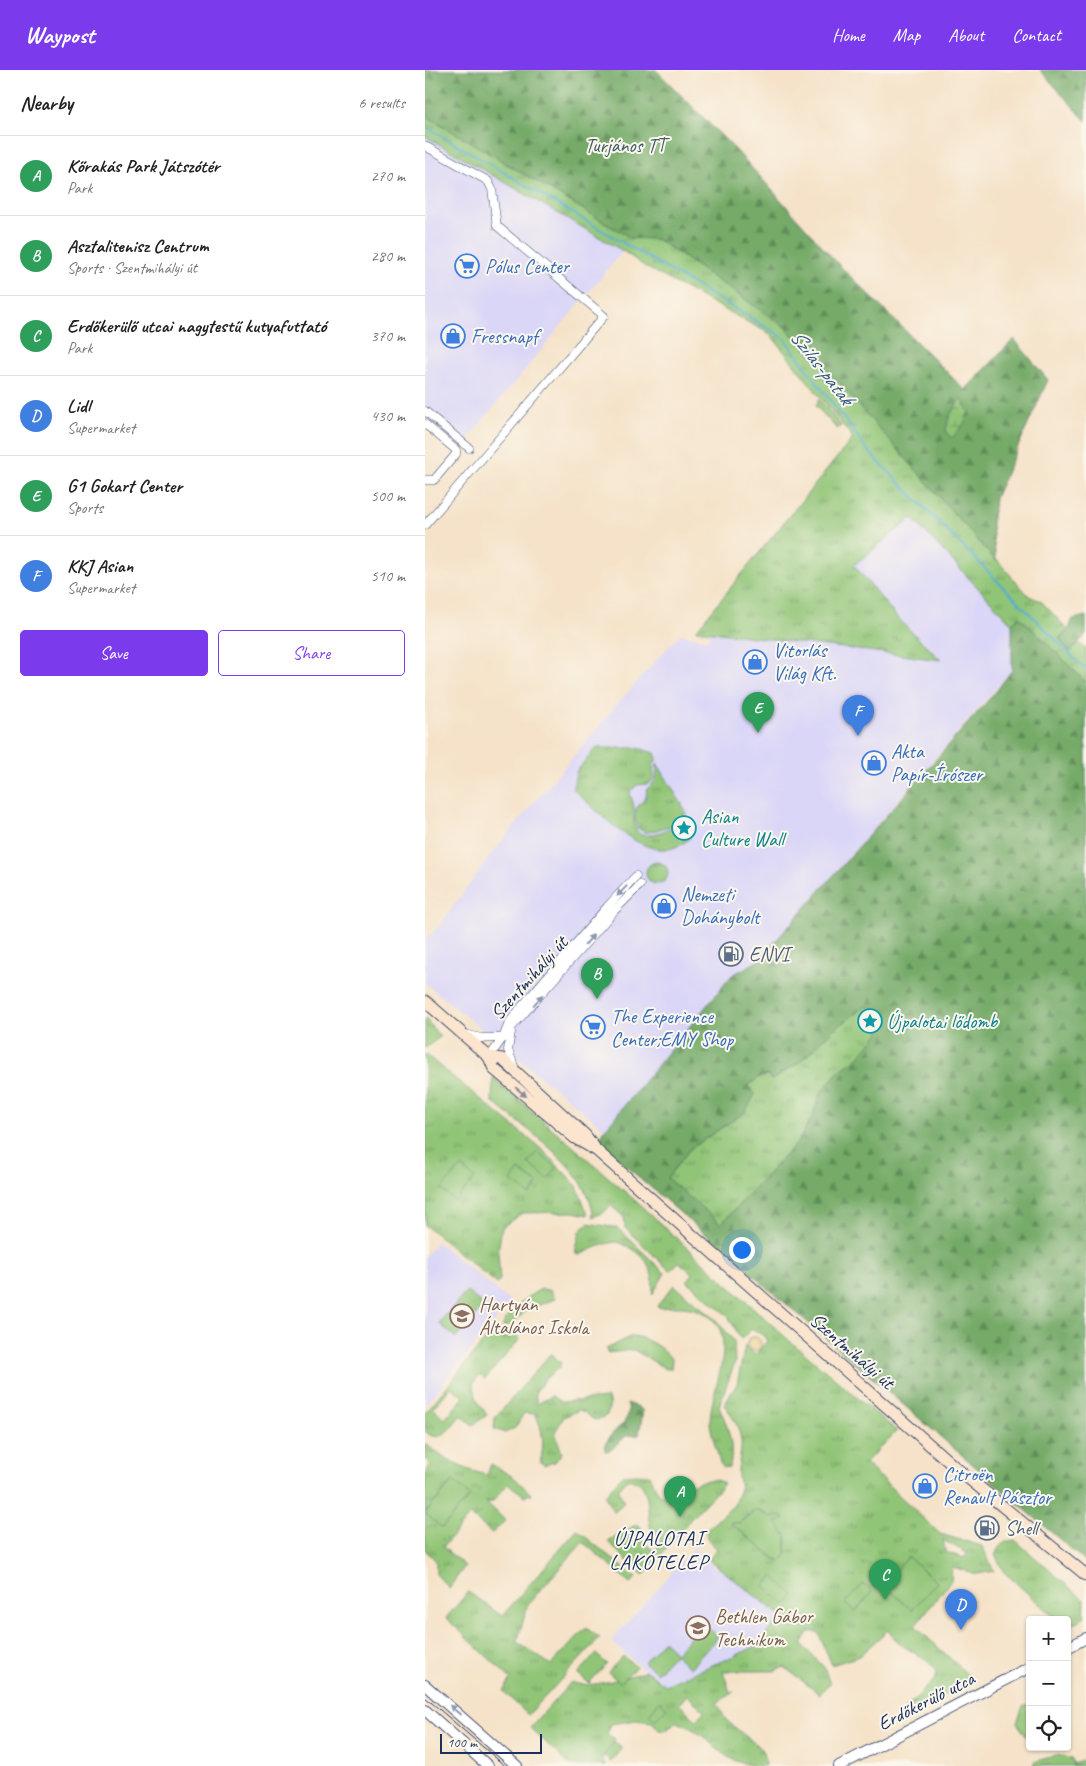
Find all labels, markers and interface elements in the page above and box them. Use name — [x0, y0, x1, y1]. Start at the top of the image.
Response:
text: Waypost — [25, 20, 95, 50]
text: Home — [832, 24, 865, 46]
text: Map — [893, 24, 920, 46]
text: About — [948, 24, 984, 46]
text: Contact — [1012, 24, 1061, 46]
text: Nearby — [20, 90, 73, 116]
text: 6 results — [358, 93, 405, 113]
park label: Turjános TT — [585, 133, 670, 158]
text: Kőrakás Park Játszótér — [67, 154, 220, 178]
text: A — [32, 166, 40, 186]
text: 270 m — [371, 166, 405, 186]
text: Park — [67, 178, 92, 198]
text: Asztalitenisz Centrum — [67, 234, 208, 258]
text: B — [32, 246, 40, 266]
text: 280 m — [371, 246, 405, 266]
supermarket icon: Pólus Center — [454, 253, 480, 279]
place label: Pólus Center — [485, 254, 571, 279]
text: Sports · Szentmihályi út — [67, 258, 197, 278]
text: Erdőkerülő utcai nagytestű kutyafuttató — [67, 314, 326, 338]
shop icon: Fressnapf — [440, 323, 466, 349]
place label: Fressnapf — [471, 324, 543, 349]
water label: Szilas-patak — [785, 325, 862, 413]
text: C — [32, 326, 40, 346]
text: 370 m — [371, 326, 405, 346]
text: Park — [67, 338, 92, 358]
text: Lidl — [67, 394, 90, 418]
text: D — [31, 406, 41, 426]
text: 430 m — [371, 406, 405, 426]
text: Supermarket — [67, 418, 135, 438]
text: G1 Gokart Center — [67, 474, 182, 498]
text: E — [32, 486, 40, 506]
text: 500 m — [371, 486, 405, 506]
text: Sports — [67, 498, 103, 518]
text: KKJ Asian — [67, 554, 133, 578]
text: F — [32, 566, 40, 586]
text: 510 m — [371, 566, 405, 586]
text: Supermarket — [67, 578, 135, 598]
button: Save — [20, 630, 208, 676]
button: Share — [218, 630, 405, 676]
place label: Vitorlás Világ Kft. — [773, 638, 836, 686]
shop icon: Vitorlás Világ Kft. — [742, 649, 768, 675]
pin: E — [742, 692, 774, 733]
pin: F — [842, 695, 874, 736]
place label: Akta Papír-Írószer — [891, 739, 984, 787]
shop icon: Akta Papír-Írószer — [861, 750, 887, 776]
place label: Asian Culture Wall — [701, 804, 787, 852]
place icon: Asian Culture Wall — [671, 815, 697, 841]
place label: Nemzeti Dohánybolt — [681, 882, 762, 930]
one-way arrow — [616, 885, 628, 897]
shop icon: Nemzeti Dohánybolt — [651, 893, 677, 919]
street label: Szentmihályi út — [485, 929, 575, 1025]
one-way arrow — [583, 934, 594, 947]
fuel station icon: ENVI — [718, 941, 744, 967]
place label: ENVI — [749, 942, 793, 967]
pin: B — [581, 958, 613, 999]
one-way arrow — [532, 994, 543, 1007]
place label: The Experience Center;EMY Shop — [611, 1004, 735, 1052]
place icon: Újpalotai lődomb — [857, 1008, 883, 1034]
place label: Újpalotai lődomb — [887, 1009, 998, 1034]
supermarket icon: The Experience Center;EMY Shop — [580, 1014, 606, 1040]
one-way arrow — [515, 1086, 527, 1098]
your location — [729, 1237, 755, 1263]
place label: Hartyán Általános Iskola — [479, 1292, 590, 1340]
school or university icon: Hartyán Általános Iskola — [449, 1303, 475, 1329]
street label: Szentmihályi út — [805, 1307, 901, 1396]
place label: Citroën Renault Pásztor — [943, 1462, 1053, 1510]
shop icon: Citroën Renault Pásztor — [912, 1473, 938, 1499]
pin: A — [664, 1476, 696, 1517]
fuel station icon: Shell — [974, 1515, 1000, 1541]
place label: Shell — [1005, 1516, 1041, 1541]
district label: ÚJPALOTAI LAKÓTELEP — [609, 1525, 711, 1575]
pin: C — [869, 1559, 901, 1600]
pin: D — [945, 1589, 977, 1630]
place label: Bethlen Gábor Technikum — [715, 1604, 815, 1652]
school or university icon: Bethlen Gábor Technikum — [685, 1615, 711, 1641]
map controls — [1026, 1616, 1071, 1751]
button: + — [1026, 1616, 1071, 1661]
button: − — [1026, 1661, 1071, 1706]
street label: Erdőkerülő utca — [873, 1665, 981, 1736]
one-way arrow — [449, 1704, 461, 1716]
button: locate — [1026, 1706, 1071, 1751]
scale bar — [440, 1731, 543, 1754]
text: 100 m — [447, 1734, 477, 1751]

